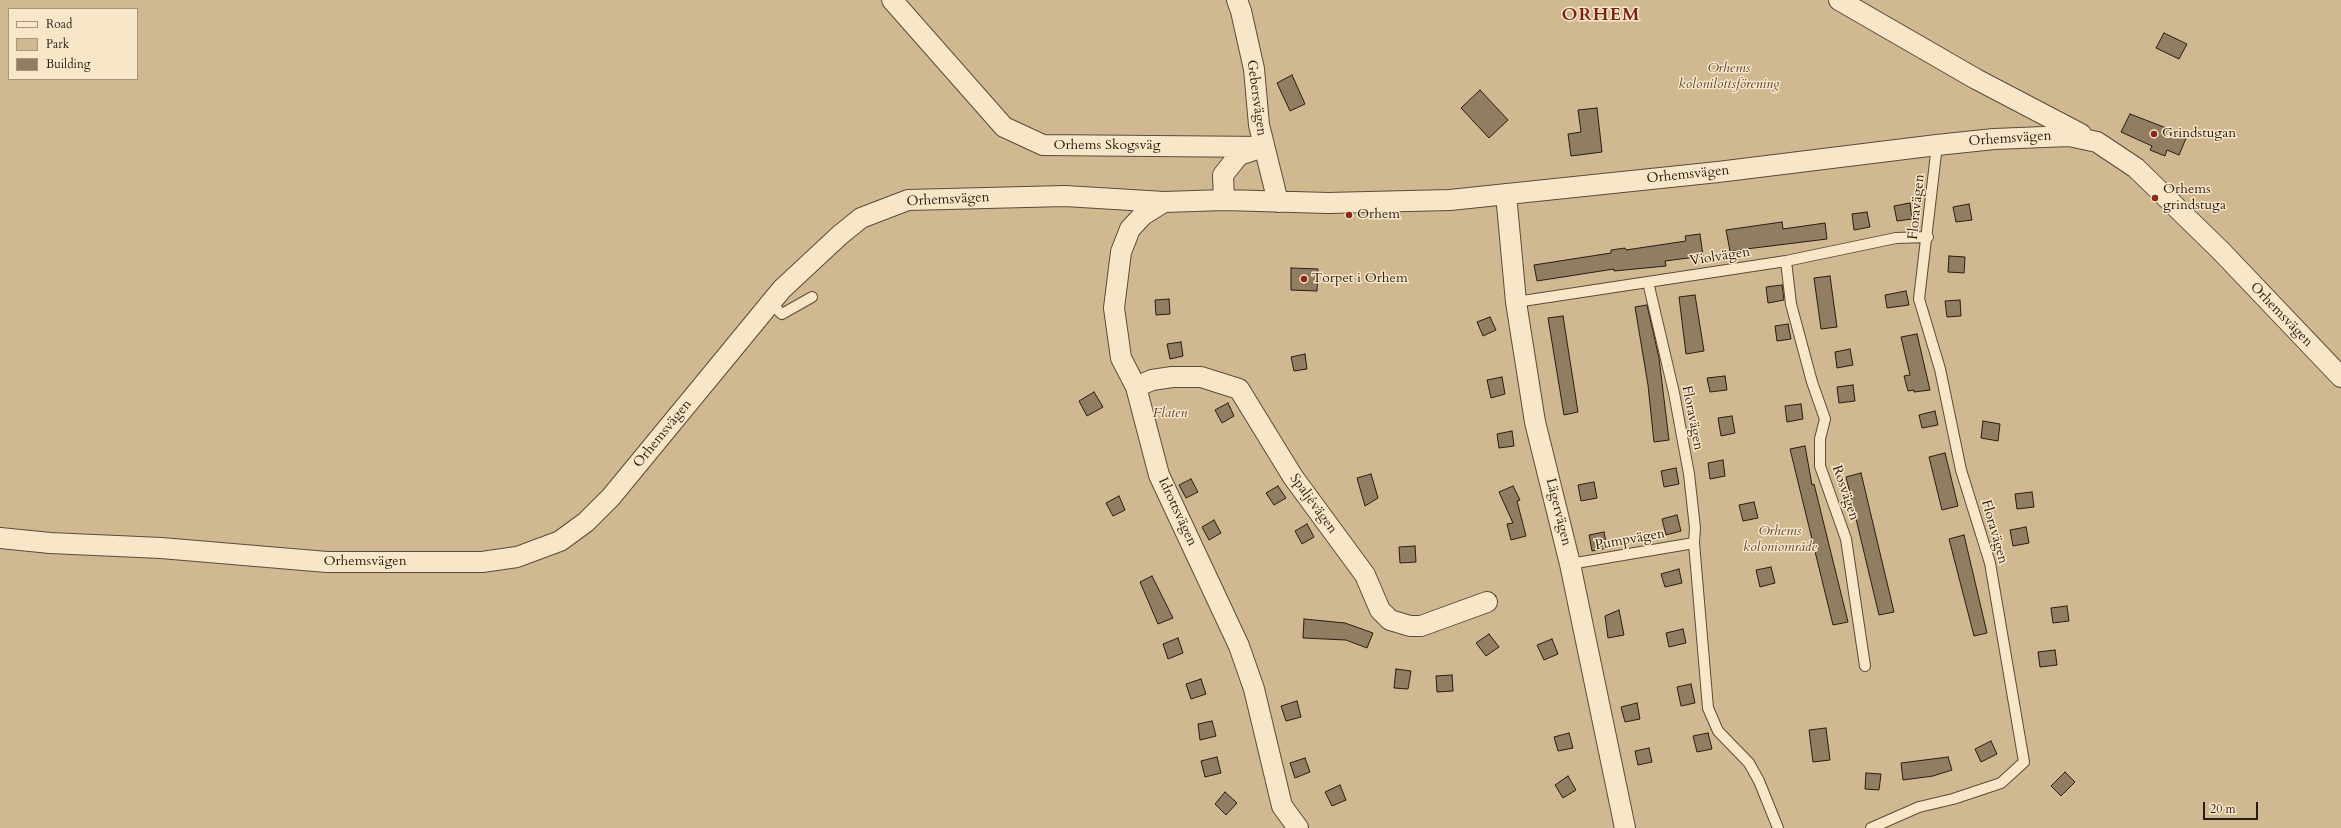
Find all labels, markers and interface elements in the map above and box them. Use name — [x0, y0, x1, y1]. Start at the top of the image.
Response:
district label: ORHEM — [1561, 5, 1641, 27]
legend — [8, 8, 138, 80]
text: Road — [46, 16, 72, 32]
text: Park — [46, 36, 69, 52]
text: Building — [46, 56, 90, 72]
street label: Gebersvägen — [1242, 59, 1270, 137]
park label: Orhems kolonilottsförening — [1679, 61, 1779, 94]
place label: Grindstugan — [2162, 126, 2236, 142]
street label: Orhemsvägen — [1968, 128, 2052, 150]
marker: Grindstugan — [2149, 129, 2159, 139]
street label: Orhems Skogsväg — [1053, 138, 1161, 154]
street label: Orhemsvägen — [1646, 162, 1730, 188]
street label: Floravägen — [1905, 173, 1929, 241]
place label: Orhems grindstuga — [2163, 182, 2226, 214]
street label: Orhemsvägen — [906, 189, 990, 211]
marker: Orhems grindstuga — [2150, 193, 2160, 203]
place label: Orhem — [1357, 207, 1400, 223]
marker: Orhem — [1344, 210, 1354, 220]
street label: Violvägen — [1689, 244, 1751, 270]
place label: Torpet i Orhem — [1312, 271, 1408, 287]
marker: Torpet i Orhem — [1299, 274, 1309, 284]
street label: Orhemsvägen — [2246, 279, 2316, 351]
street label: Floravägen — [1677, 384, 1707, 452]
street label: Orhemsvägen — [630, 396, 696, 472]
park label: Flaten — [1153, 406, 1187, 422]
street label: Rosvägen — [1828, 463, 1862, 523]
street label: Spaljévägen — [1286, 471, 1340, 537]
street label: Idrottsvägen — [1154, 475, 1200, 549]
street label: Lägervägen — [1541, 476, 1575, 548]
street label: Floravägen — [1977, 498, 2011, 566]
park label: Orhems koloniområde — [1743, 524, 1817, 556]
street label: Pumpvägen — [1594, 526, 1666, 554]
street label: Orhemsvägen — [323, 554, 407, 570]
scale bar — [2205, 794, 2260, 820]
text: 20 m — [2210, 801, 2236, 817]

